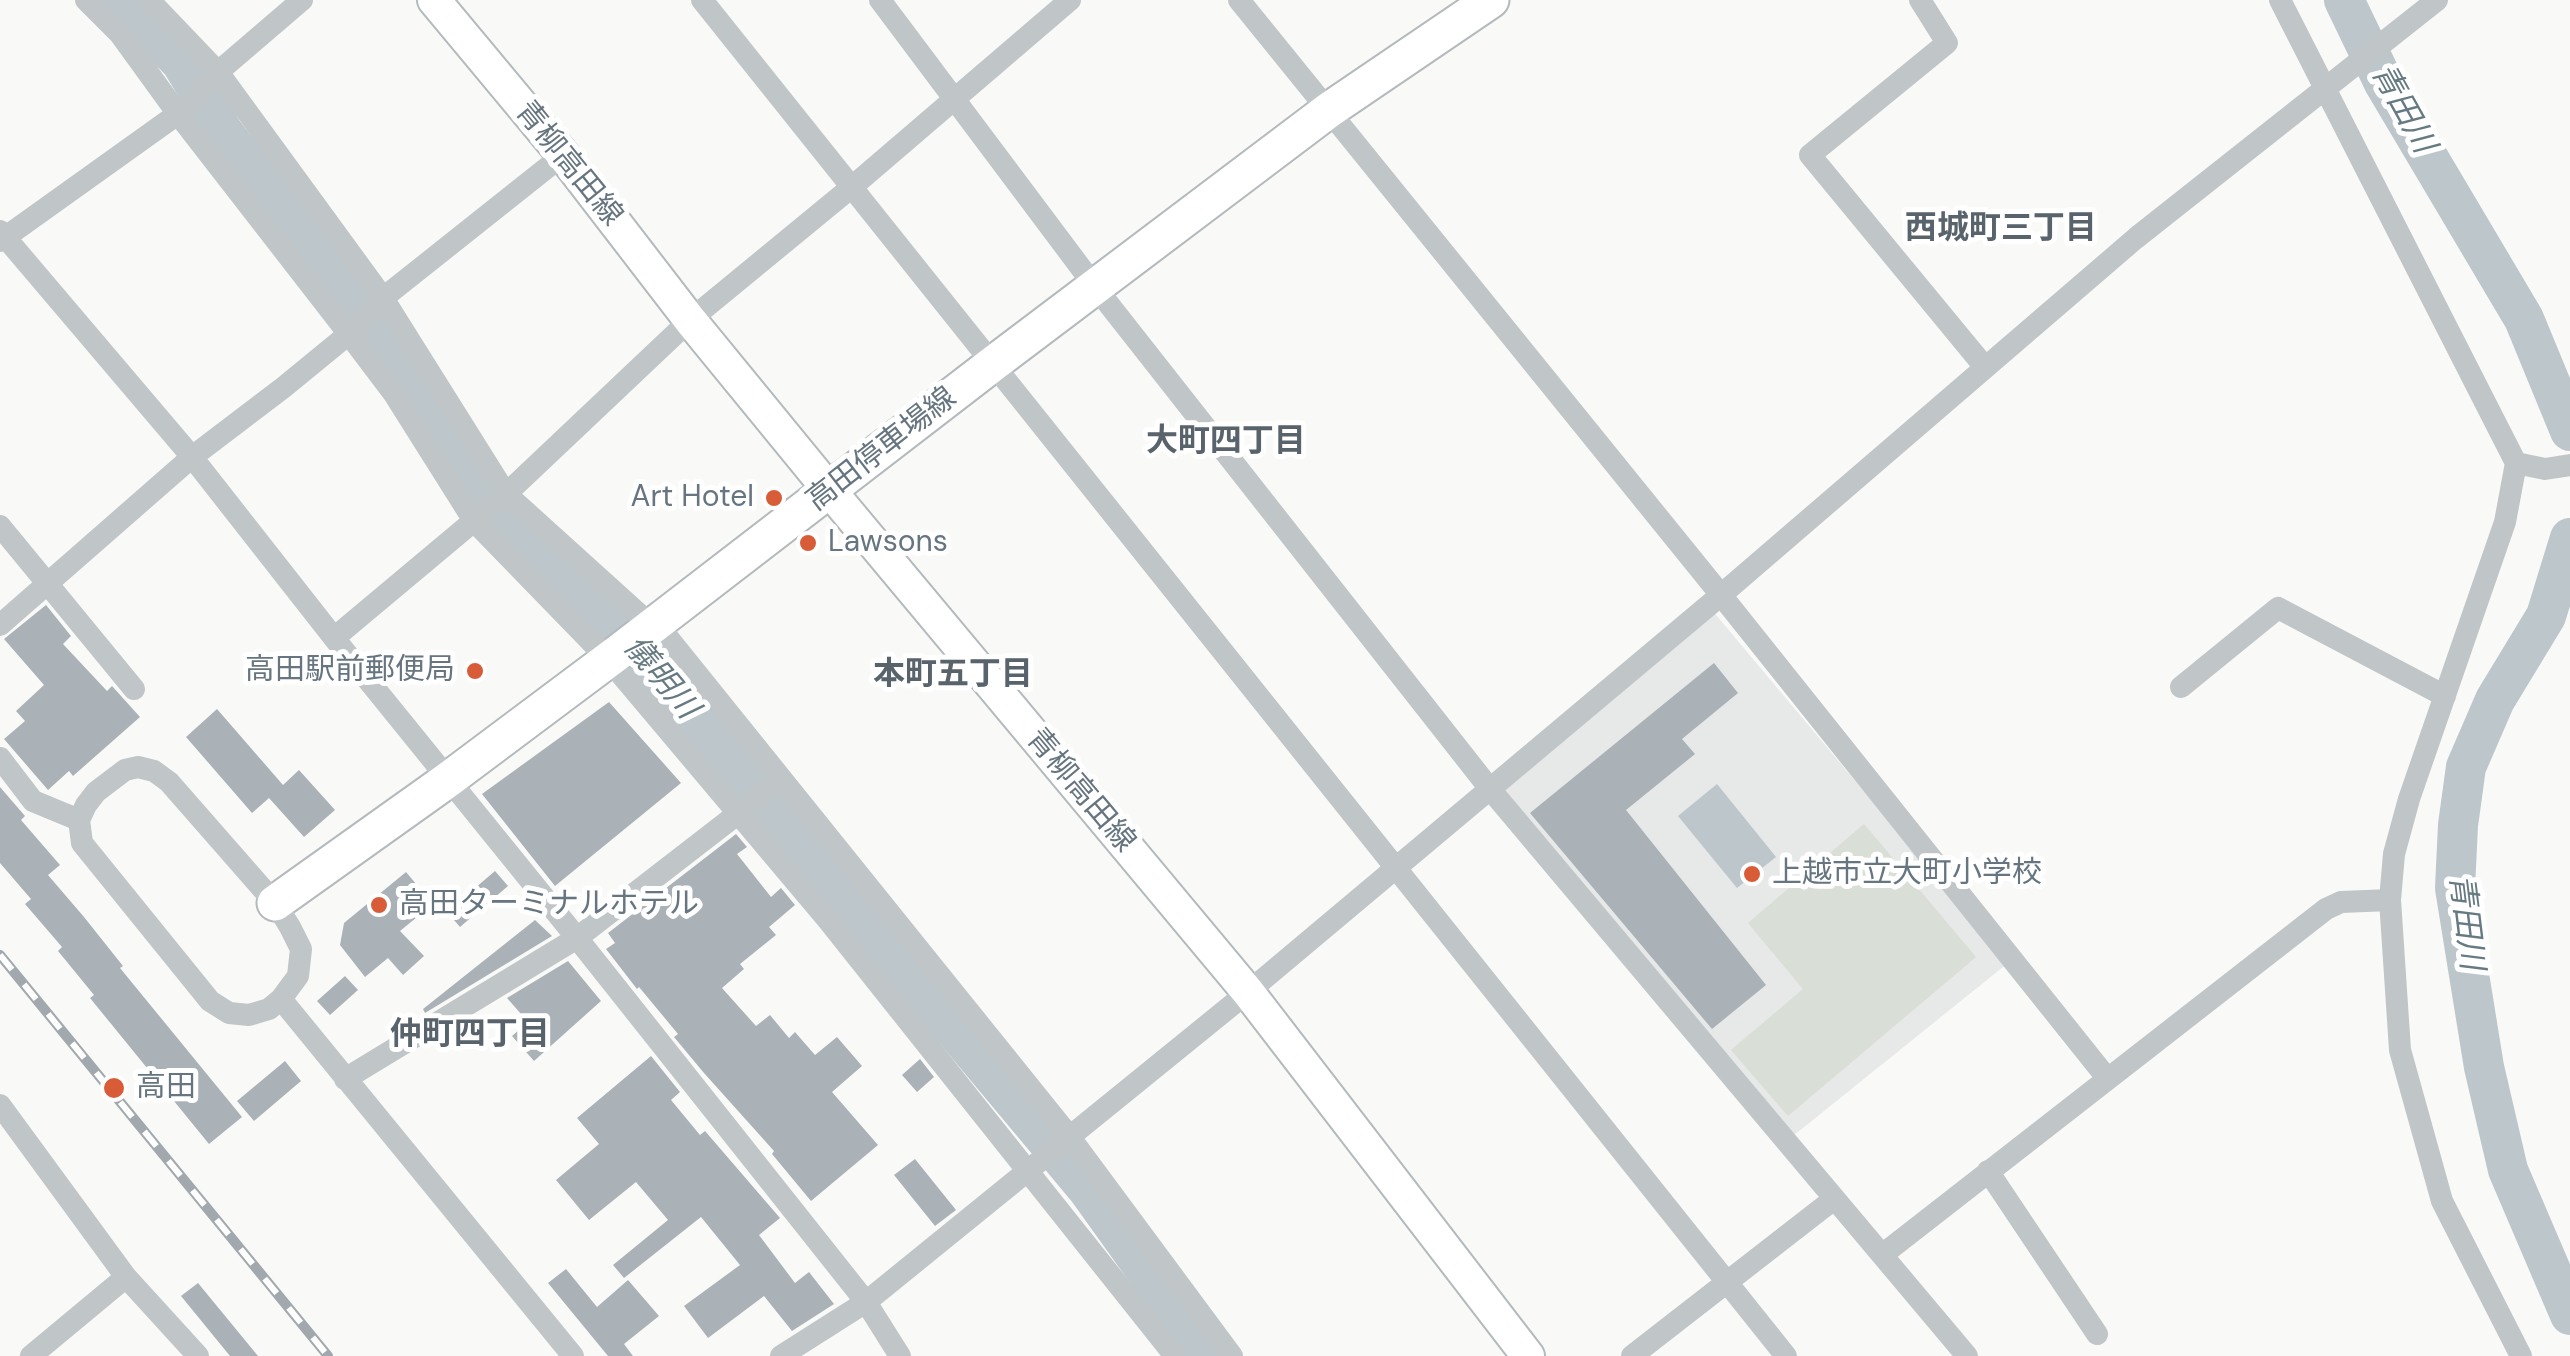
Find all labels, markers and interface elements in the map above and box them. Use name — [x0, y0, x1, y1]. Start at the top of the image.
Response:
water label: 青田川 — [2362, 58, 2442, 160]
street label: 青柳高田線 — [507, 94, 629, 234]
district label: 西城町三丁目 — [1905, 211, 2097, 249]
street label: 高田停車場線 — [800, 380, 964, 520]
district label: 大町四丁目 — [1146, 424, 1306, 462]
place label: Art Hotel — [631, 480, 754, 516]
marker: Art Hotel — [763, 487, 785, 509]
place label: Lawsons — [828, 525, 948, 561]
marker: Lawsons — [797, 532, 819, 554]
water label: 儀明川 — [614, 629, 706, 727]
place label: 高田駅前郵便局 — [245, 653, 455, 689]
district label: 本町五丁目 — [873, 657, 1033, 695]
marker: 高田駅前郵便局 — [464, 660, 486, 682]
street label: 青柳高田線 — [1018, 722, 1142, 860]
place label: 上越市立大町小学校 — [1772, 856, 2042, 892]
marker: 上越市立大町小学校 — [1741, 863, 1763, 885]
water label: 青田川 — [2440, 872, 2490, 972]
place label: 高田ターミナルホテル — [399, 887, 699, 923]
marker: 高田ターミナルホテル — [368, 894, 390, 916]
district label: 仲町四丁目 — [390, 1017, 550, 1055]
place label: 高田 — [136, 1070, 196, 1106]
marker: 高田 — [101, 1075, 127, 1101]

